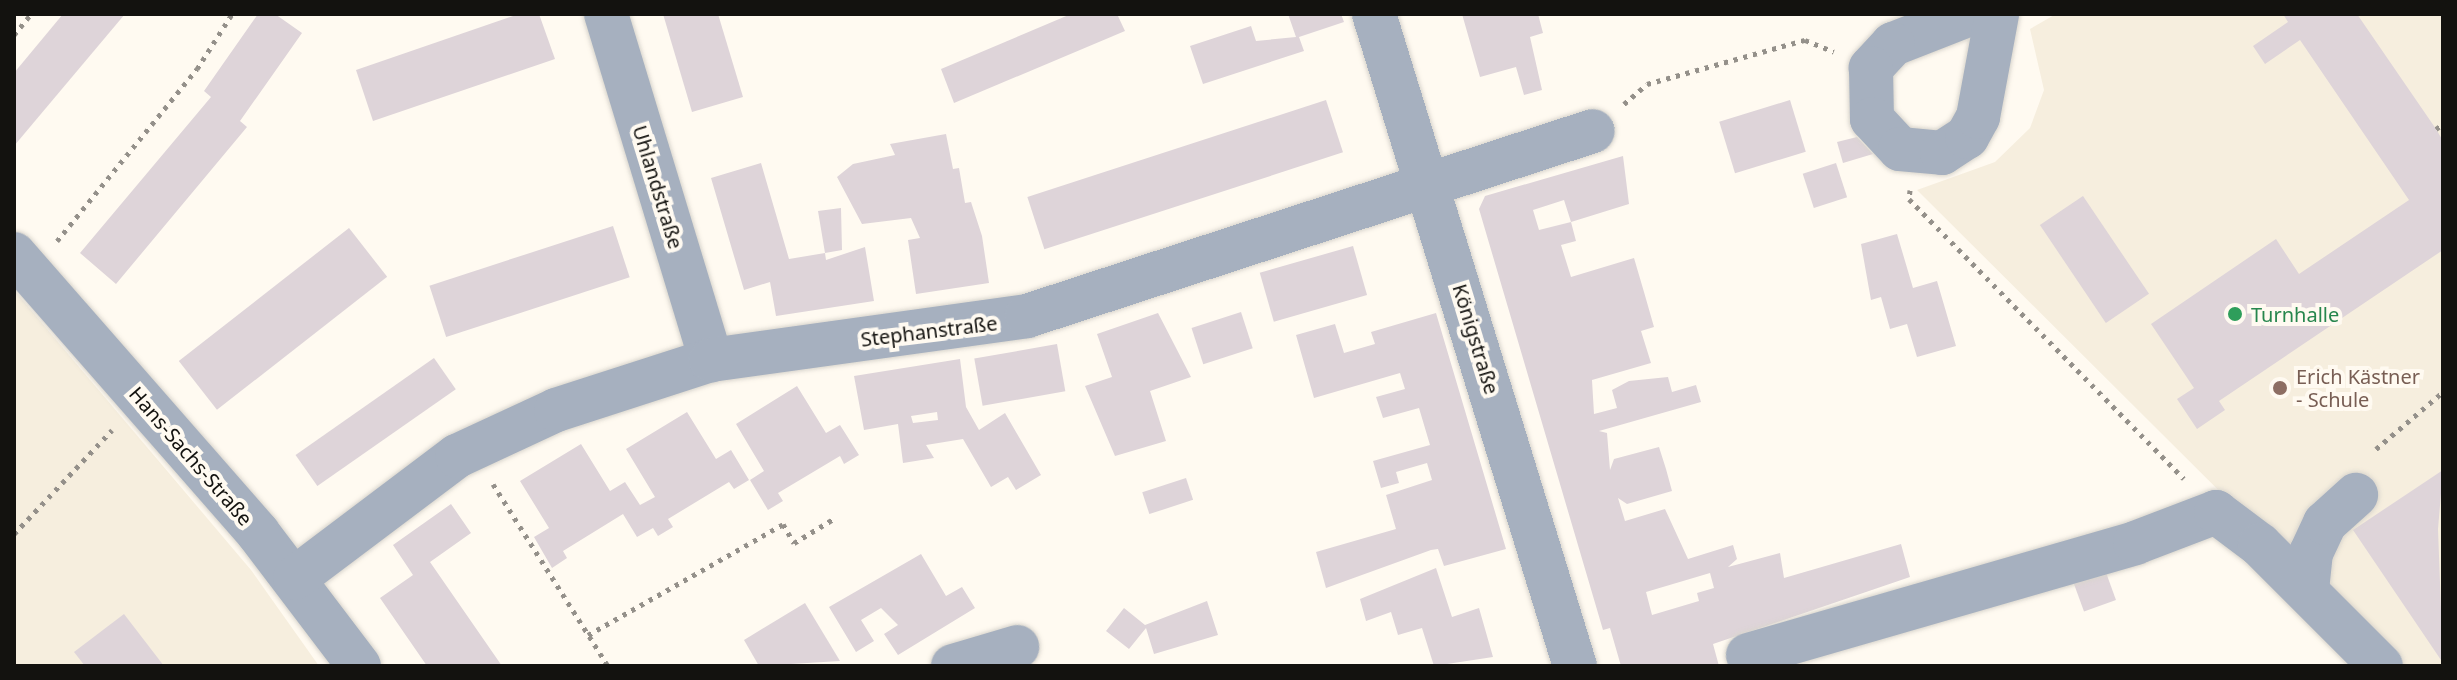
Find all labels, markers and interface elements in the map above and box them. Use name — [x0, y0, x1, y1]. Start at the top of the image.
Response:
street label: Uhlandstraße — [628, 122, 688, 252]
street label: Königstraße — [1448, 281, 1504, 397]
place label: Turnhalle — [2251, 302, 2339, 326]
marker: Turnhalle — [2226, 305, 2244, 323]
street label: Stephanstraße — [859, 311, 999, 351]
place label: Erich Kästner - Schule — [2296, 364, 2420, 411]
marker: Erich Kästner - Schule — [2271, 379, 2289, 397]
street label: Hans-Sachs-Straße — [124, 382, 258, 530]

